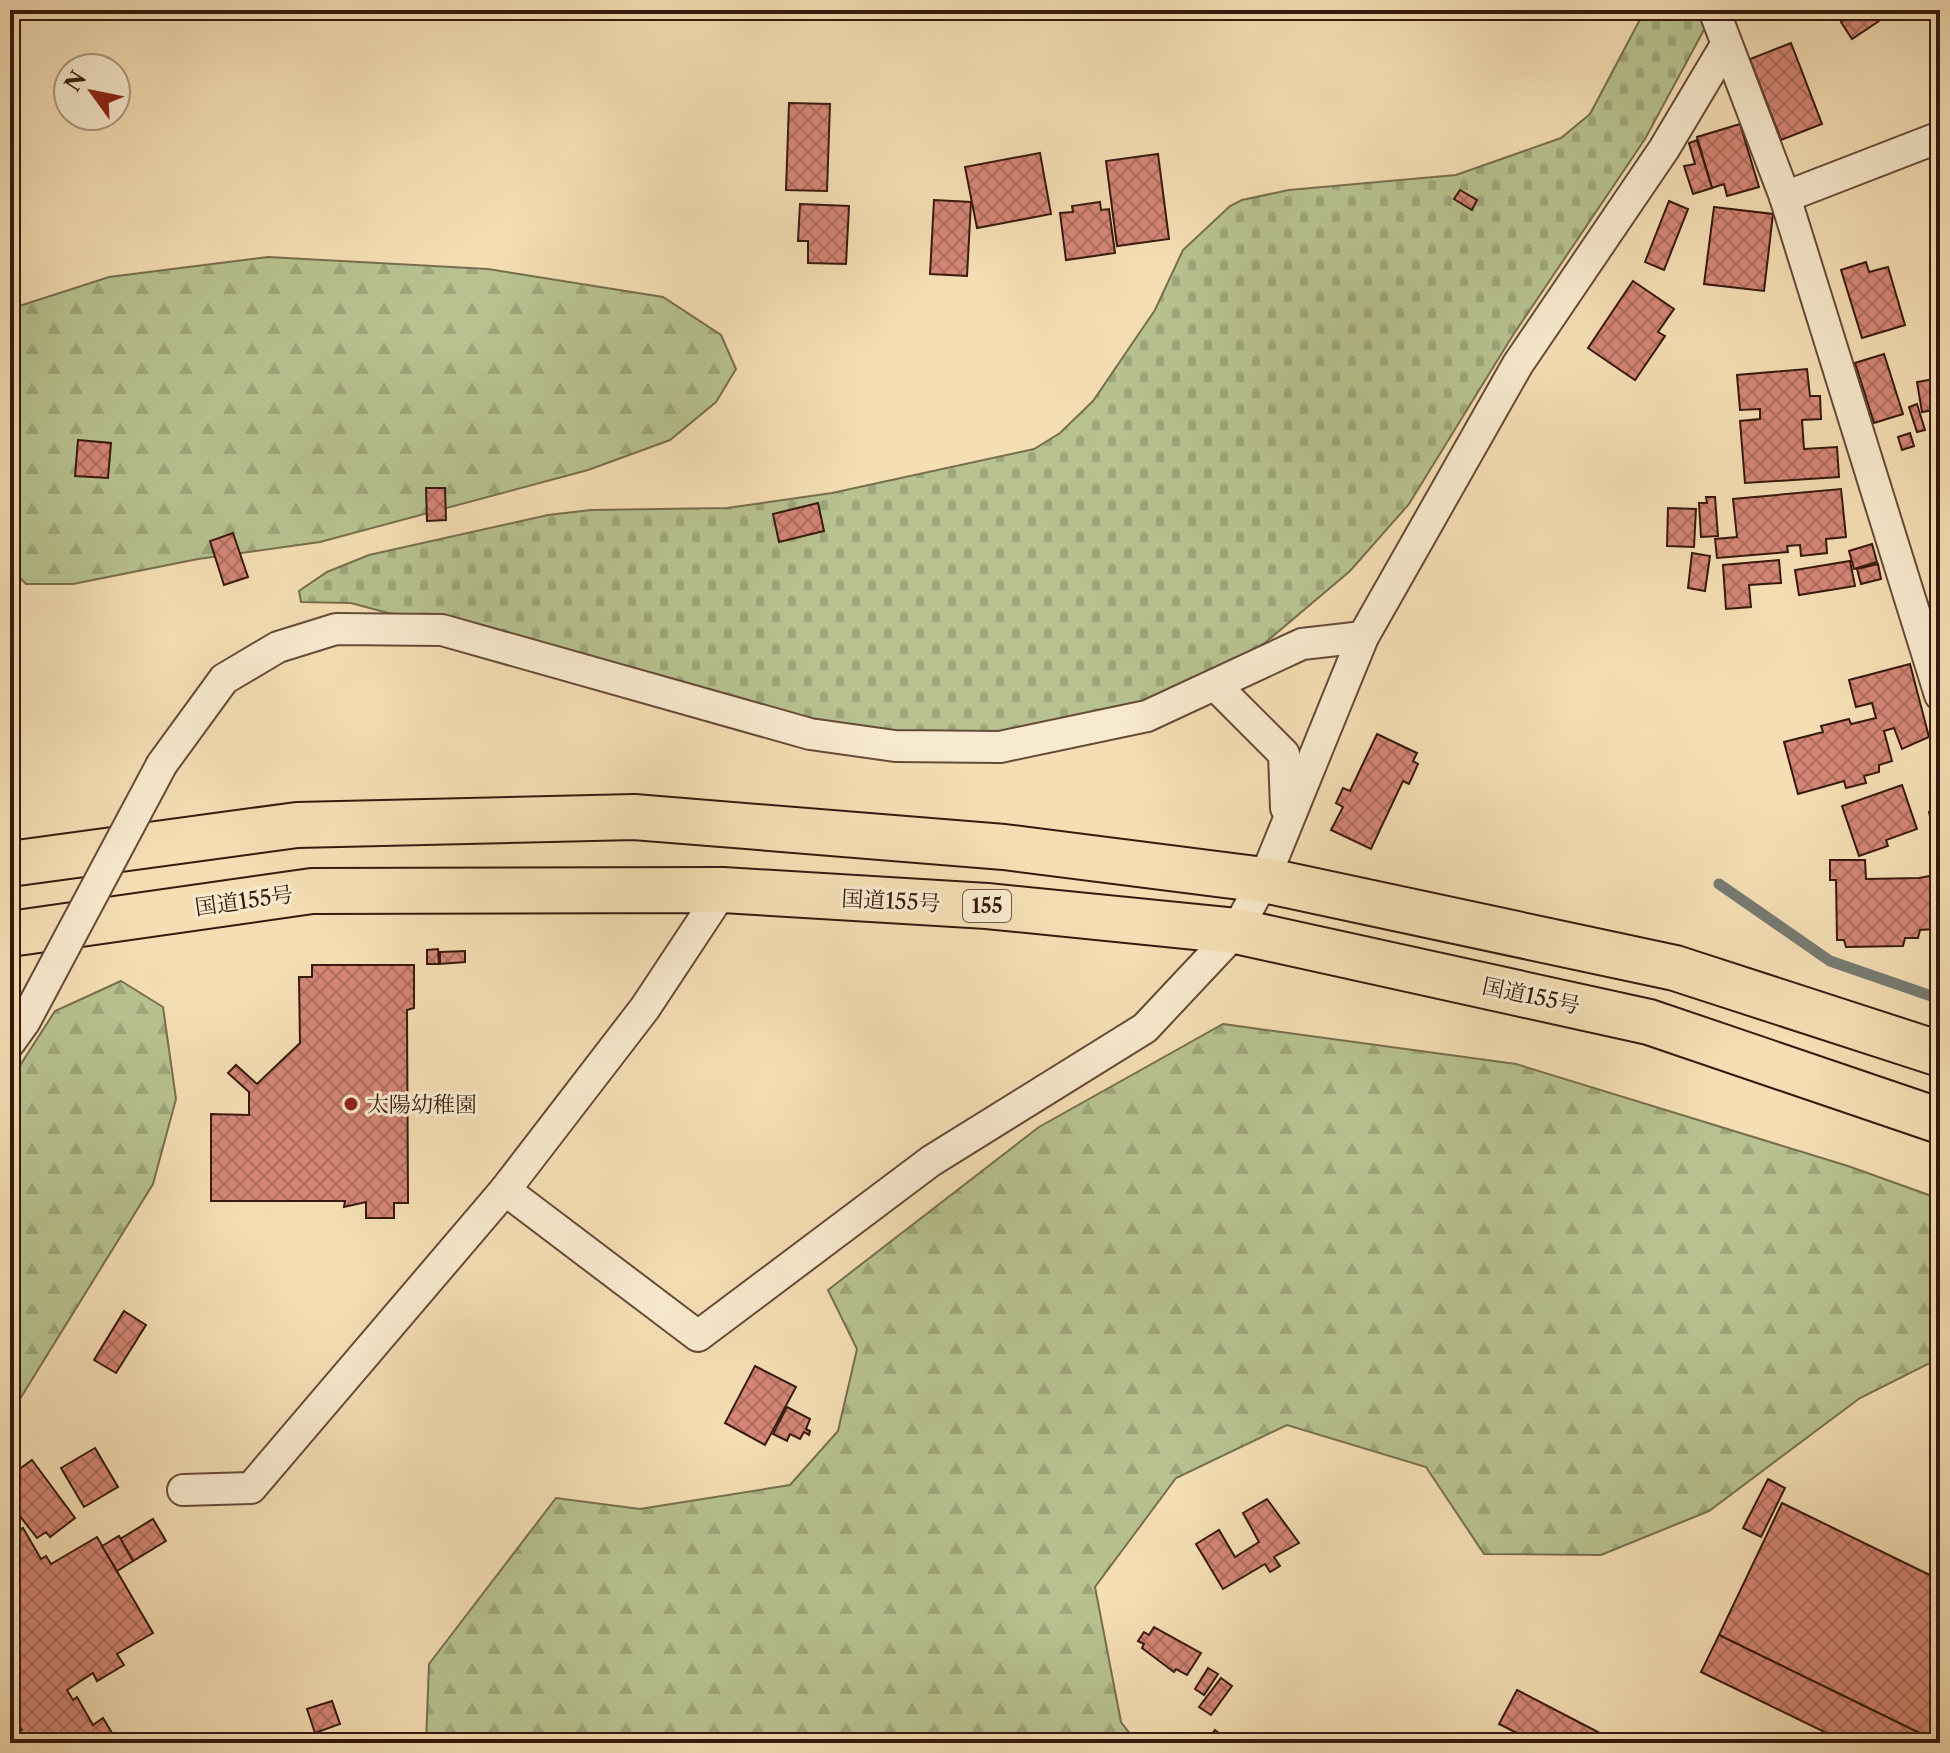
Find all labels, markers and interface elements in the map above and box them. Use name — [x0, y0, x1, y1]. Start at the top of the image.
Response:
north arrow — [52, 52, 132, 132]
text: N — [59, 66, 92, 97]
street label: 国道155号 — [193, 881, 295, 921]
street label: 国道155号 — [841, 885, 941, 917]
road number: 155 — [963, 890, 1011, 922]
street label: 国道155号 — [1480, 972, 1582, 1020]
place label: 太陽幼稚園 — [367, 1091, 477, 1118]
marker: 太陽幼稚園 — [342, 1095, 360, 1113]

